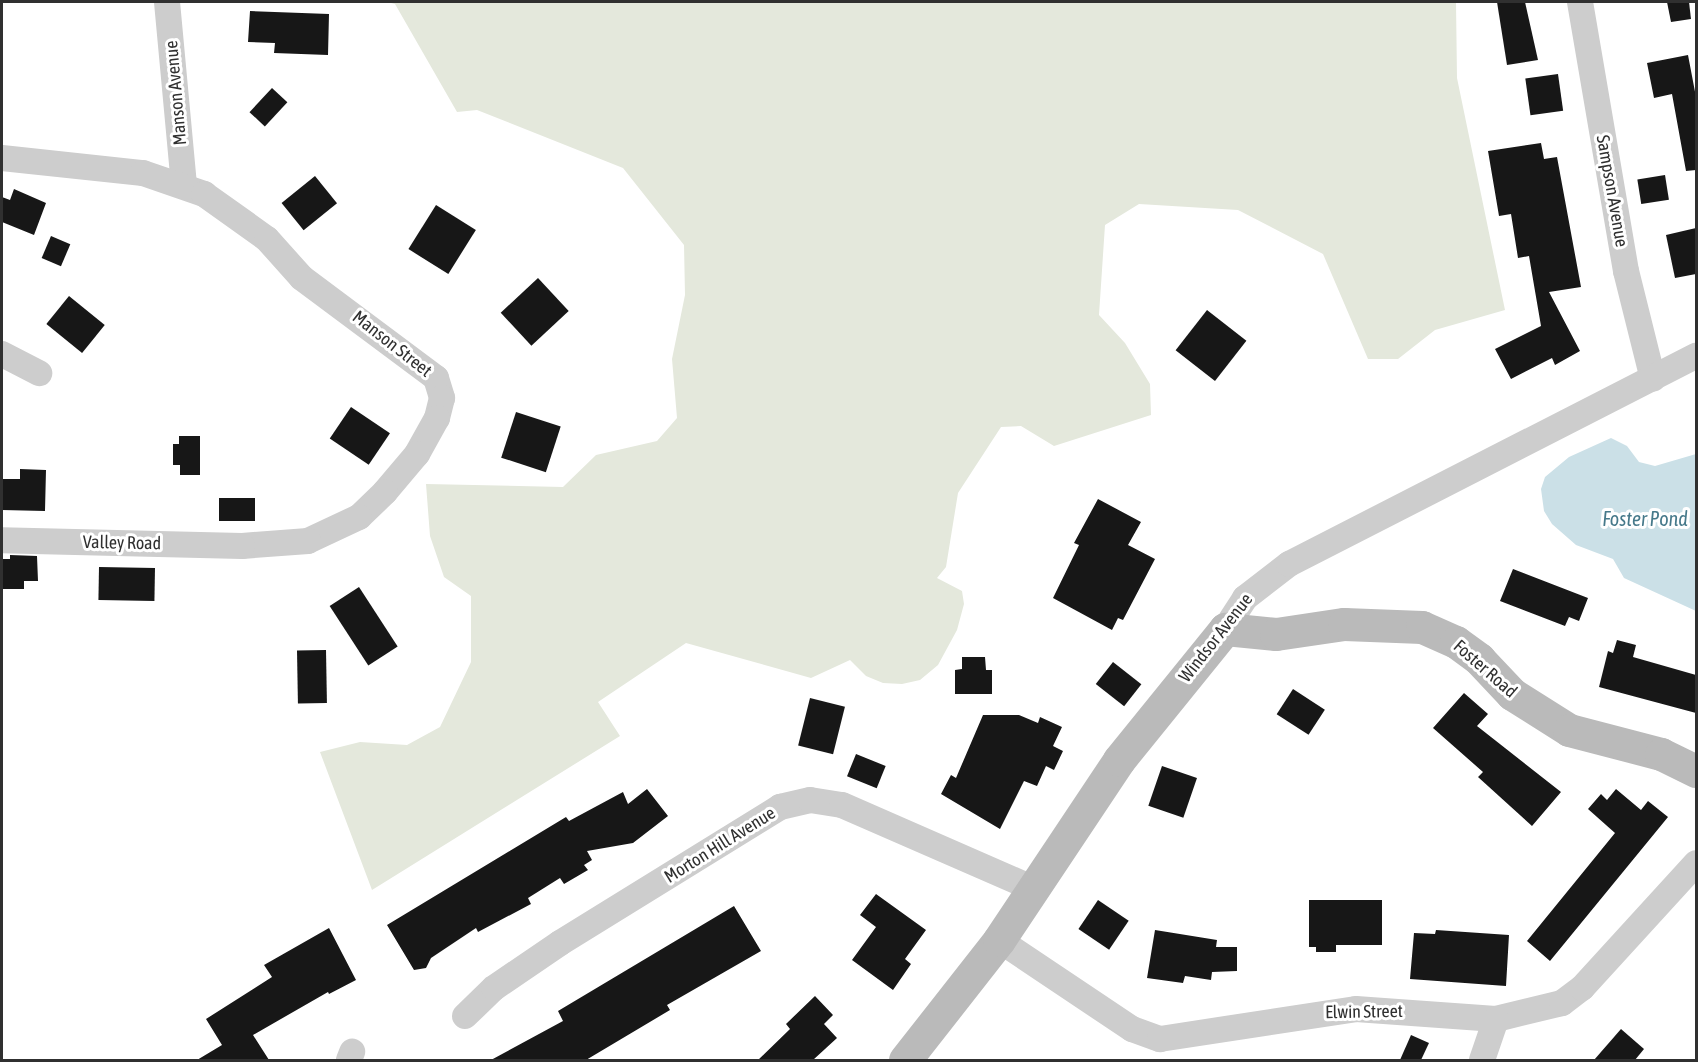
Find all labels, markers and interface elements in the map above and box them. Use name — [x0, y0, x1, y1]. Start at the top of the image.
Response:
street label: Manson Avenue — [161, 40, 191, 146]
street label: Sampson Avenue — [1592, 133, 1632, 249]
street label: Manson Street — [348, 306, 436, 382]
water label: Foster Pond — [1602, 506, 1688, 530]
street label: Valley Road — [83, 532, 161, 554]
street label: Windsor Avenue — [1175, 589, 1257, 687]
street label: Foster Road — [1449, 636, 1521, 702]
street label: Morton Hill Avenue — [661, 802, 779, 888]
street label: Elwin Street — [1325, 1001, 1403, 1023]

